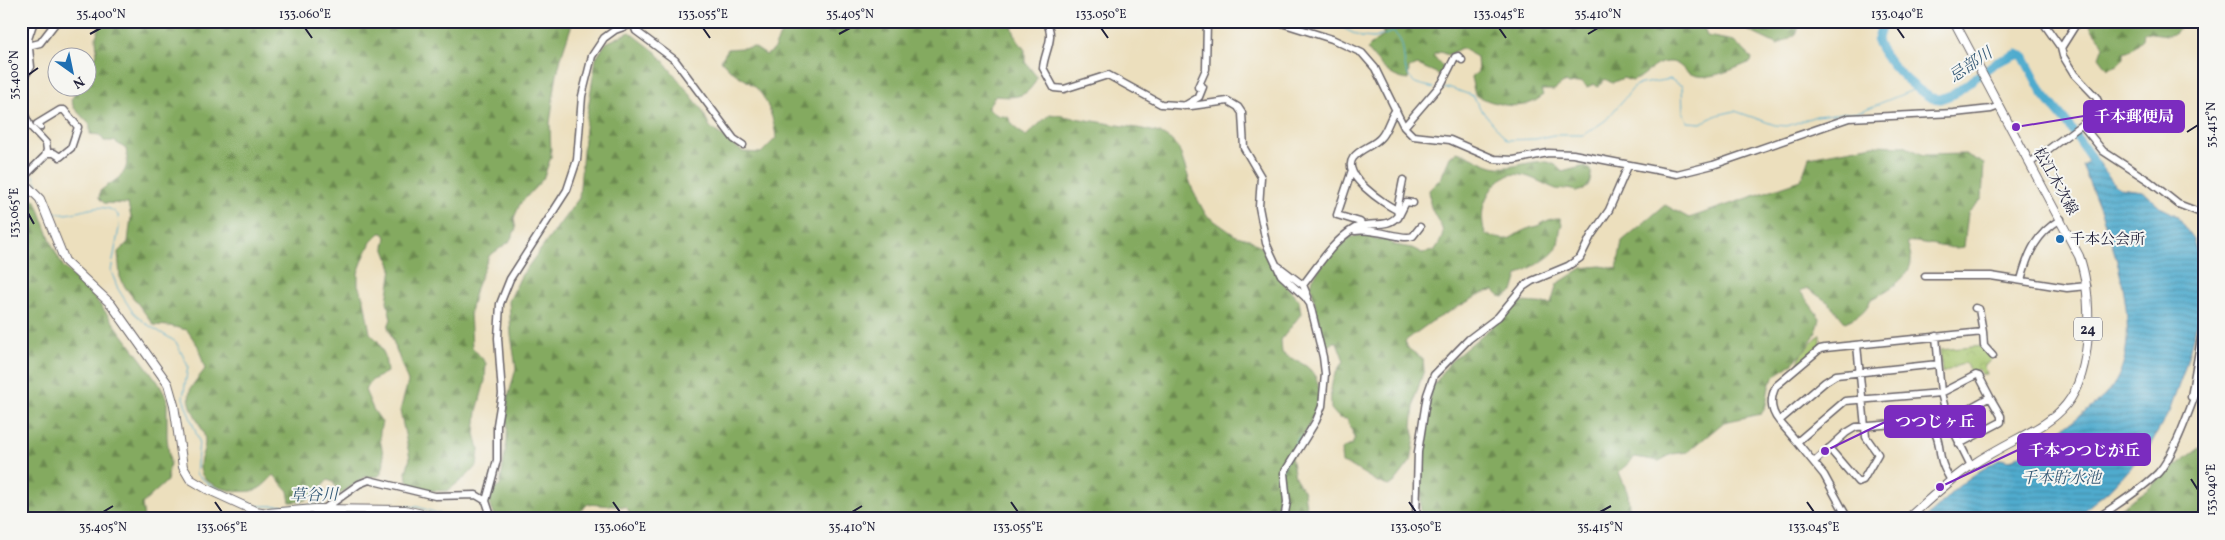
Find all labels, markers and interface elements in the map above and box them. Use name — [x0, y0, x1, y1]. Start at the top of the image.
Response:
text: 35.400°N — [76, 7, 126, 23]
text: 133.060°E — [279, 7, 331, 23]
text: 133.055°E — [678, 7, 728, 23]
text: 35.405°N — [826, 7, 874, 23]
text: 133.050°E — [1075, 7, 1127, 23]
text: 133.045°E — [1474, 7, 1524, 23]
text: 35.410°N — [1575, 7, 1622, 23]
text: 133.040°E — [1871, 7, 1923, 23]
water label: 忌部川 — [1945, 42, 1999, 88]
north arrow — [48, 48, 98, 98]
text: 35.400°N — [7, 50, 23, 100]
text: N — [69, 71, 88, 92]
callout: 千本郵便局 — [2084, 101, 2184, 132]
text: 35.415°N — [2204, 102, 2220, 148]
text: 千本郵便局 — [2094, 107, 2174, 129]
street label: 松江木次線 — [2027, 144, 2082, 220]
text: 133.065°E — [7, 188, 23, 238]
place label: 千本公会所 — [2070, 230, 2145, 251]
marker: 千本公会所 — [2054, 233, 2066, 245]
road number: 24 — [2074, 318, 2102, 340]
callout: つつじヶ丘 — [1885, 406, 1985, 437]
text: つつじヶ丘 — [1895, 412, 1975, 434]
callout: 千本つつじが丘 — [2018, 434, 2150, 465]
text: 千本つつじが丘 — [2028, 441, 2140, 463]
text: 133.040°E — [2204, 464, 2220, 516]
water label: 千本貯水池 — [2021, 468, 2103, 490]
water label: 草谷川 — [290, 485, 340, 507]
text: 35.405°N — [79, 520, 127, 536]
text: 133.065°E — [197, 520, 247, 536]
text: 133.060°E — [594, 520, 646, 536]
text: 35.410°N — [829, 520, 876, 536]
text: 133.055°E — [993, 520, 1043, 536]
text: 133.050°E — [1390, 520, 1442, 536]
text: 35.415°N — [1577, 520, 1623, 536]
text: 133.045°E — [1789, 520, 1839, 536]

